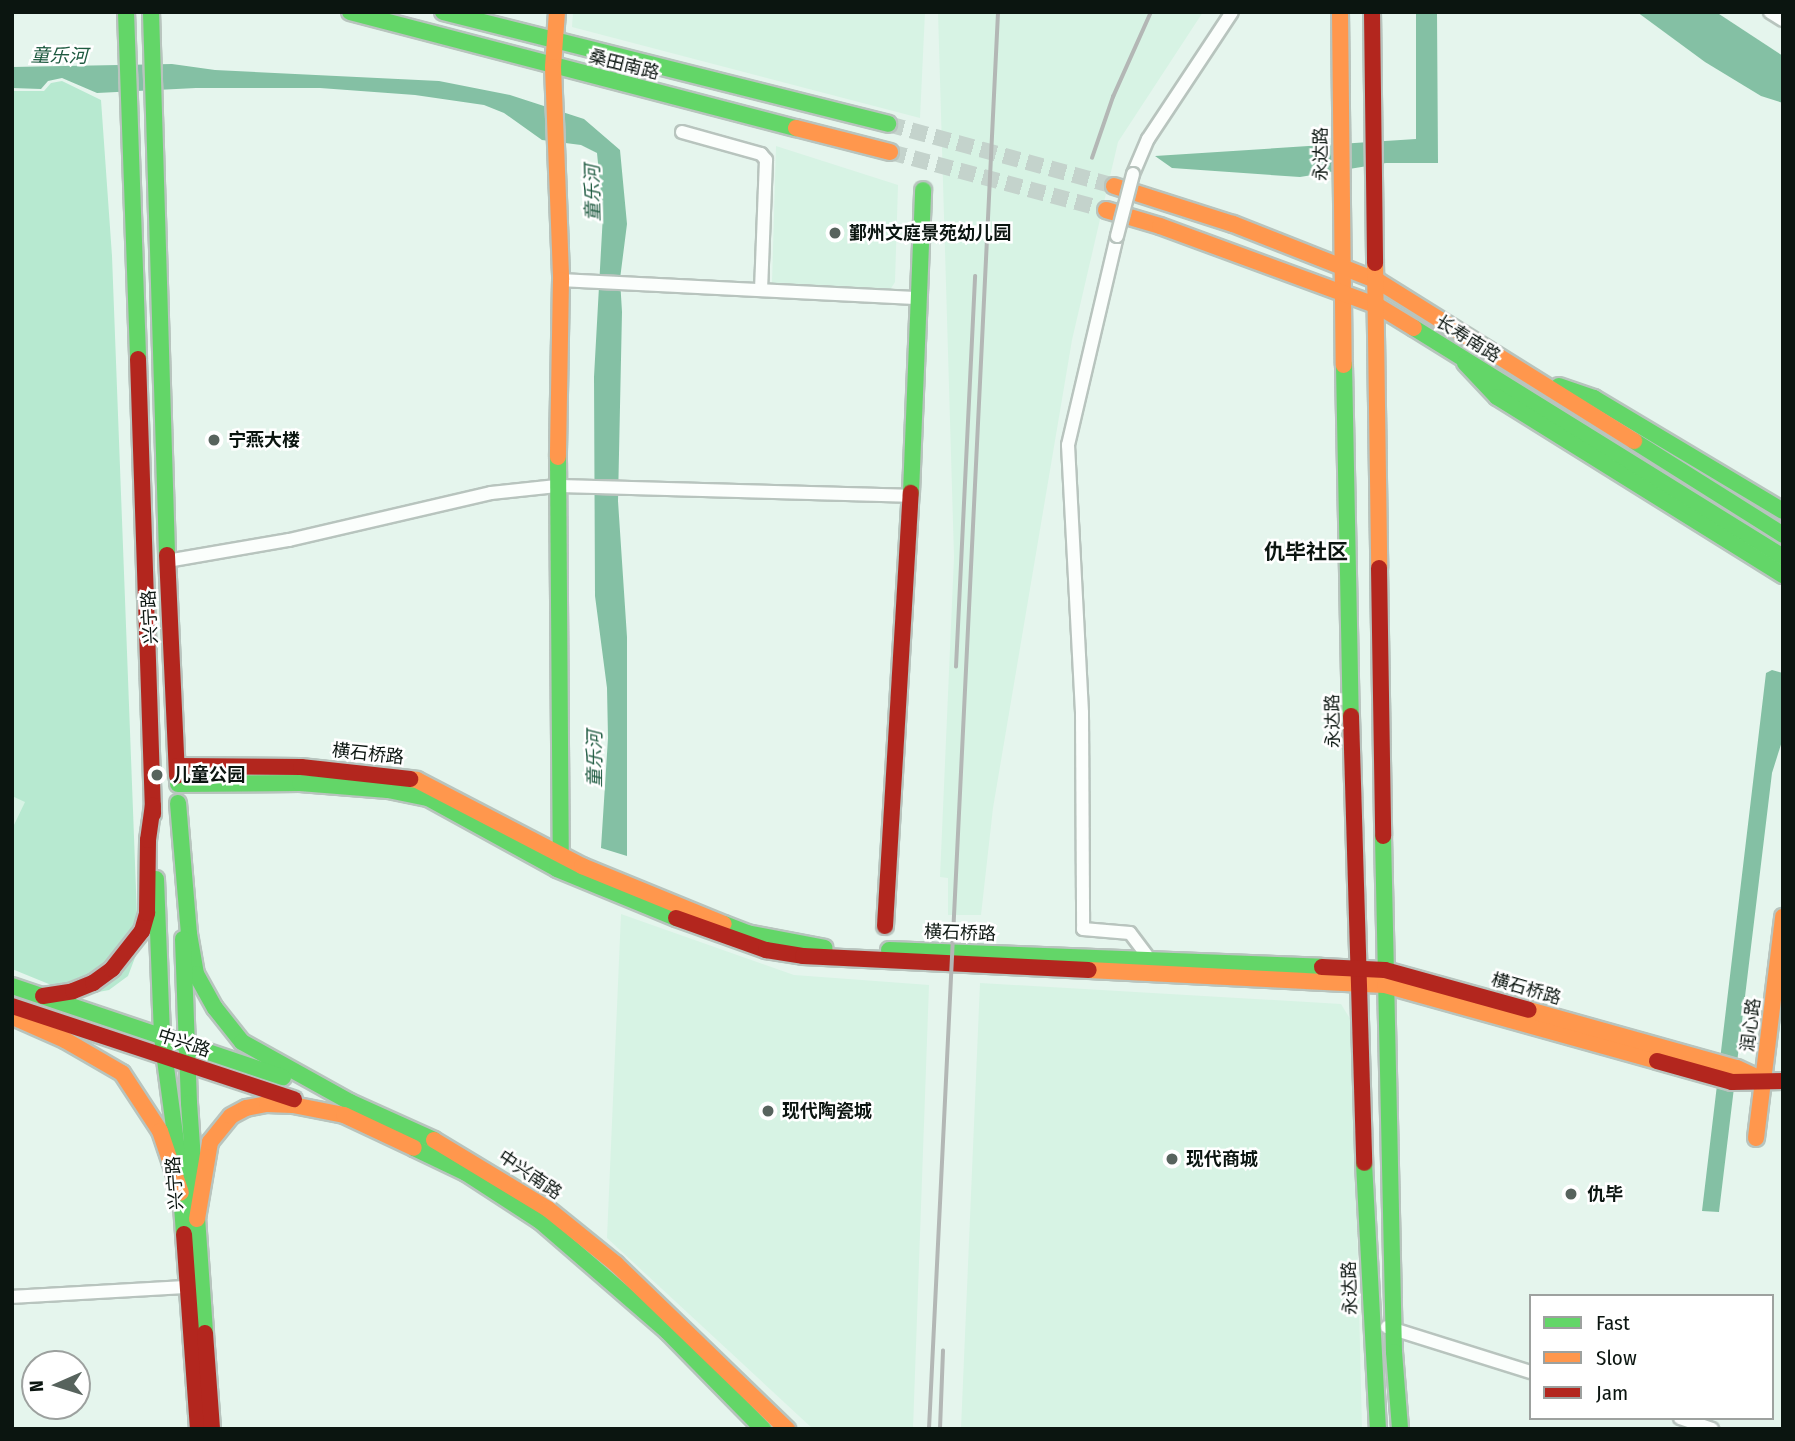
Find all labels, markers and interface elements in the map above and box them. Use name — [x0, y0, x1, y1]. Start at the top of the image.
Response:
water label: 童乐河 — [30, 44, 88, 68]
street label: 桑田南路 — [586, 46, 662, 84]
street label: 永达路 — [1310, 127, 1332, 181]
water label: 童乐河 — [581, 164, 605, 222]
place label: 鄞州文庭景苑幼儿园 — [849, 222, 1011, 244]
marker: 鄞州文庭景苑幼儿园 — [827, 225, 843, 241]
street label: 长寿南路 — [1432, 311, 1504, 367]
place label: 宁燕大楼 — [228, 429, 300, 451]
marker: 宁燕大楼 — [206, 432, 222, 448]
district label: 仇毕社区 — [1264, 539, 1348, 565]
street label: 兴宁路 — [138, 589, 162, 645]
street label: 永达路 — [1322, 694, 1344, 748]
water label: 童乐河 — [584, 731, 606, 787]
street label: 横石桥路 — [331, 739, 405, 769]
place label: 儿童公园 — [173, 764, 245, 786]
marker: 儿童公园 — [147, 765, 167, 785]
street label: 横石桥路 — [924, 921, 996, 945]
street label: 横石桥路 — [1488, 969, 1564, 1009]
street label: 润心路 — [1737, 997, 1765, 1053]
street label: 中兴路 — [155, 1024, 213, 1062]
place label: 现代陶瓷城 — [782, 1100, 872, 1122]
marker: 现代陶瓷城 — [760, 1103, 776, 1119]
street label: 中兴南路 — [494, 1146, 566, 1204]
place label: 现代商城 — [1186, 1148, 1258, 1170]
marker: 现代商城 — [1164, 1151, 1180, 1167]
street label: 兴宁路 — [162, 1155, 188, 1211]
place label: 仇毕 — [1587, 1183, 1623, 1205]
marker: 仇毕 — [1561, 1184, 1581, 1204]
street label: 永达路 — [1338, 1261, 1362, 1315]
legend — [1529, 1294, 1774, 1420]
text: Fast — [1596, 1310, 1630, 1336]
text: Slow — [1596, 1345, 1637, 1371]
north arrow — [21, 1350, 91, 1420]
text: N — [25, 1380, 48, 1392]
text: Jam — [1596, 1380, 1628, 1406]

